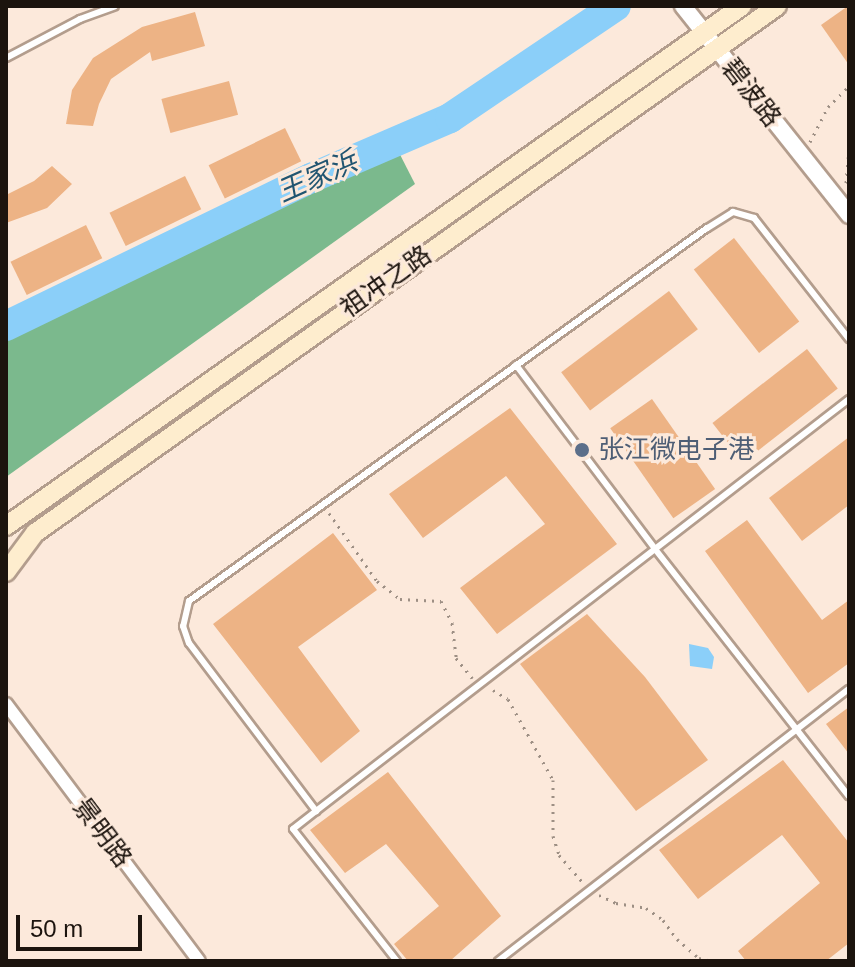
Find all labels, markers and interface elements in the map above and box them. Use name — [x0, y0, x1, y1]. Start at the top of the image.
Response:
street label: 碧波路 — [715, 53, 787, 133]
water label: 王家浜 — [272, 145, 362, 209]
street label: 祖冲之路 — [334, 239, 438, 325]
place label: 张江微电子港 — [598, 434, 754, 466]
marker: 张江微电子港 — [573, 441, 591, 459]
street label: 景明路 — [66, 792, 138, 874]
scale bar — [20, 899, 146, 949]
text: 50 m — [30, 915, 83, 942]

